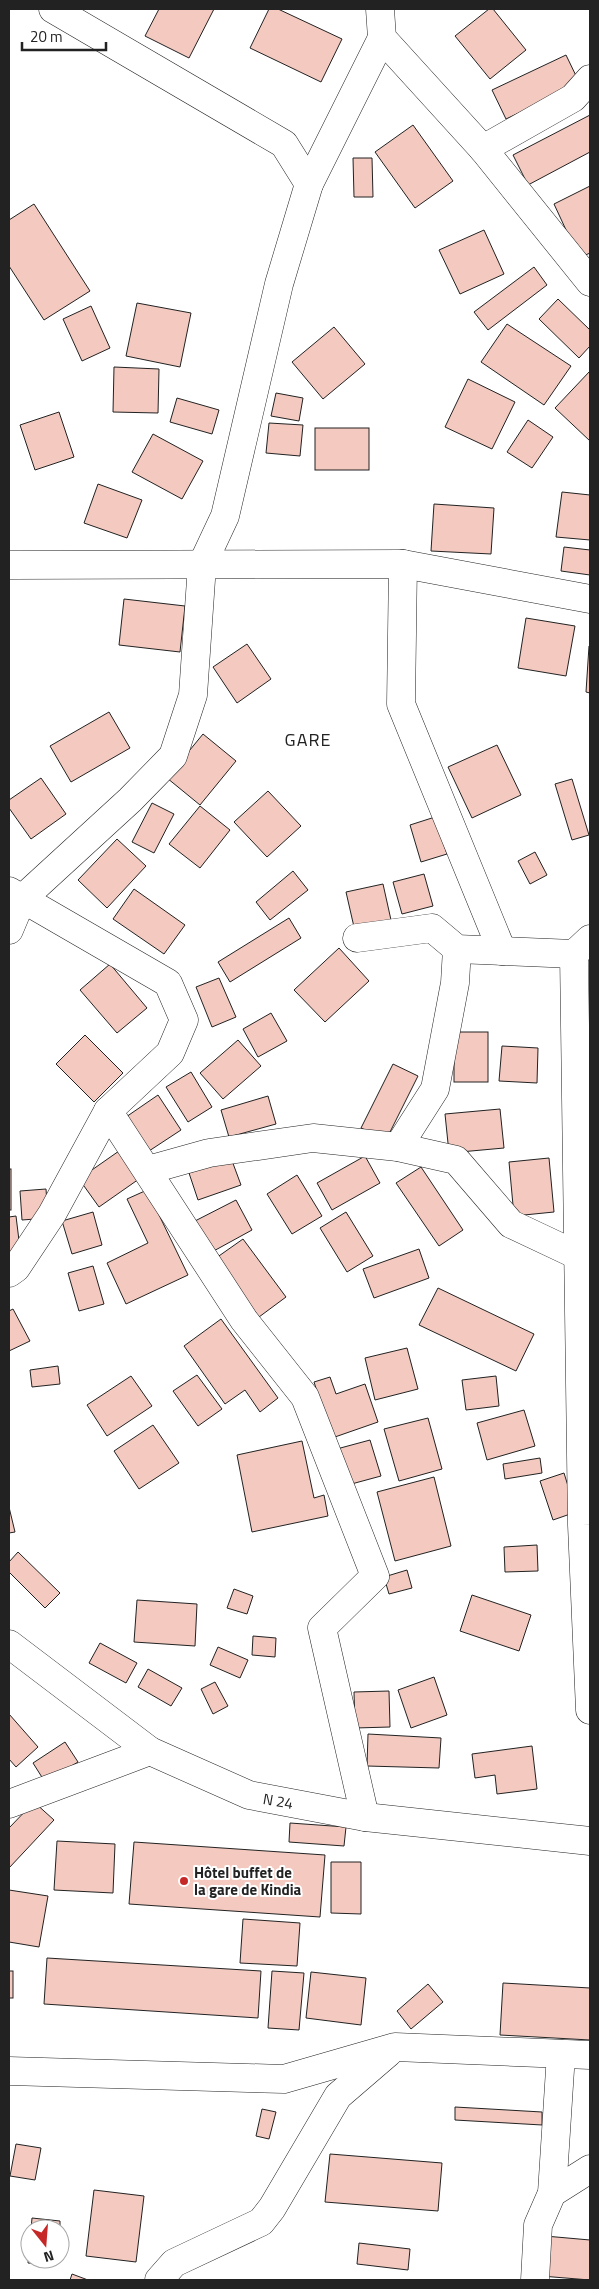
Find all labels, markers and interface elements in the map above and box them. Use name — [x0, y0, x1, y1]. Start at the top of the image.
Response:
scale bar — [22, 20, 106, 52]
text: 20 m — [30, 25, 63, 48]
district label: GARE — [285, 726, 331, 753]
street label: N 24 — [261, 1787, 295, 1815]
place label: Hôtel buffet de la gare de Kindia — [194, 1861, 302, 1901]
marker: Hôtel buffet de la gare de Kindia — [178, 1875, 190, 1887]
north arrow — [20, 2219, 70, 2269]
text: N — [41, 2245, 57, 2268]

